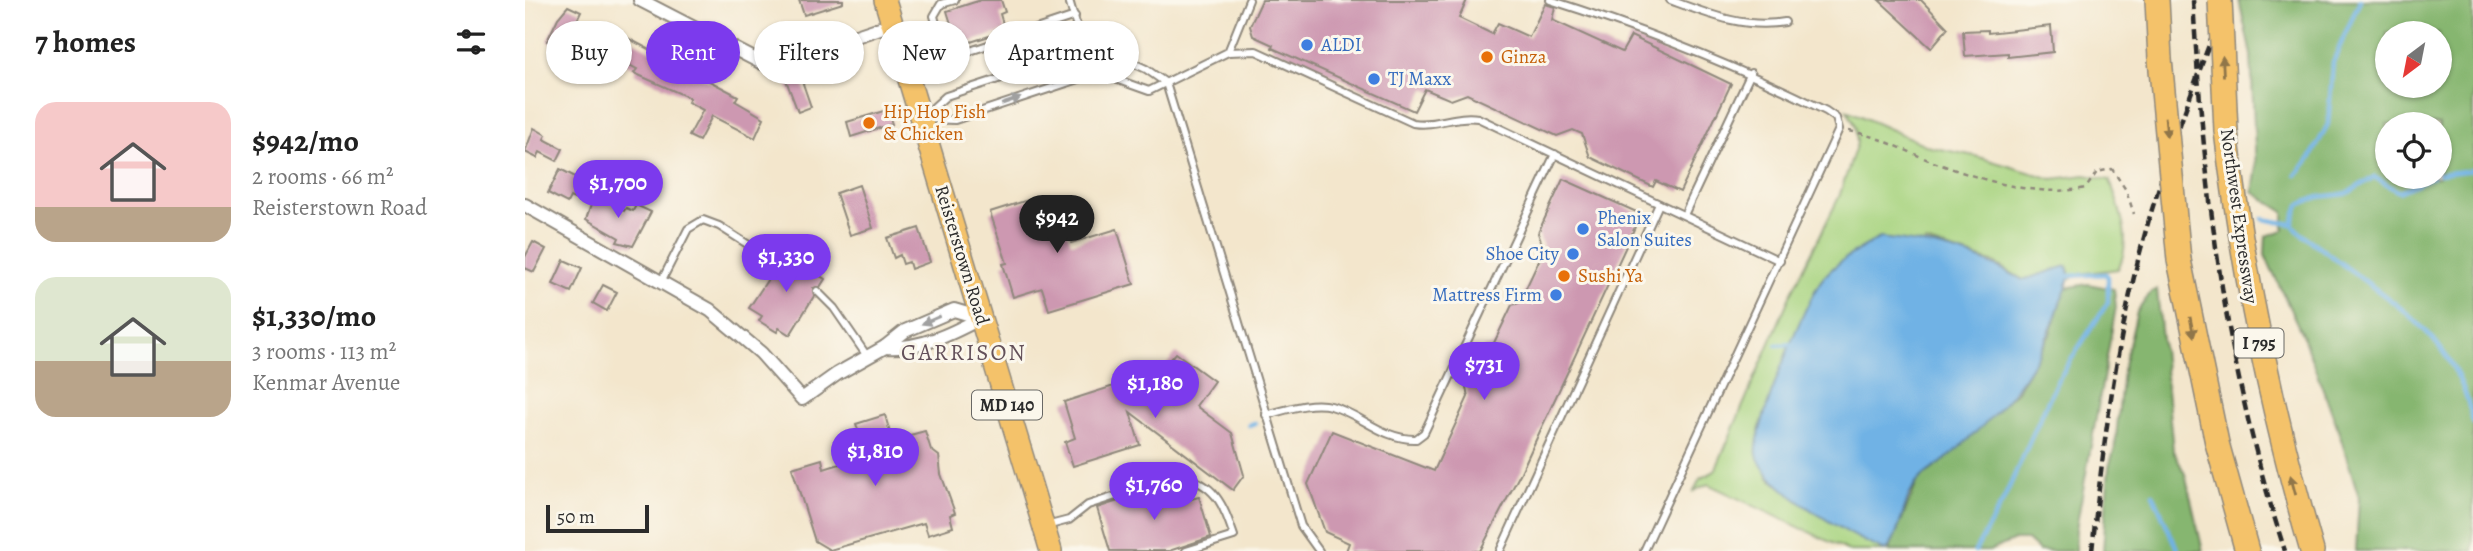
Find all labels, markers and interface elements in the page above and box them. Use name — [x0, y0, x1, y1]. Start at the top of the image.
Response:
chip: Buy — [546, 21, 632, 84]
chip: Rent — [646, 21, 740, 84]
chip: Filters — [754, 21, 864, 84]
chip: New — [878, 21, 970, 84]
chip: Apartment — [984, 21, 1139, 84]
north arrow — [2375, 21, 2452, 98]
map controls — [2375, 21, 2452, 189]
text: 7 homes — [35, 22, 136, 62]
icon: filters — [452, 23, 490, 61]
place label: ALDI — [1320, 32, 1362, 58]
marker: ALDI — [1299, 37, 1315, 53]
place label: Ginza — [1501, 44, 1547, 70]
marker: Ginza — [1479, 49, 1495, 65]
one-way arrow — [2217, 54, 2228, 76]
place label: TJ Maxx — [1388, 66, 1451, 92]
marker: TJ Maxx — [1366, 71, 1382, 87]
one-way arrow — [1000, 95, 1021, 106]
place label: Hip Hop Fish & Chicken — [883, 99, 986, 147]
button: locate — [2375, 112, 2452, 189]
marker: Hip Hop Fish & Chicken — [861, 115, 877, 131]
one-way arrow — [2161, 116, 2172, 138]
text: $942/mo — [252, 121, 359, 161]
street label: Northwest Expressway — [2214, 127, 2264, 306]
icon: home — [91, 130, 175, 214]
pin: $1,700 — [561, 160, 675, 220]
text: 2 rooms · 66 m² — [252, 161, 394, 192]
text: $1,700 — [589, 167, 647, 198]
street label: Reisterstown Road — [928, 182, 996, 329]
text: Reisterstown Road — [252, 192, 427, 223]
pin: $942 — [1016, 196, 1098, 255]
text: $942 — [1035, 202, 1079, 233]
place label: Phenix Salon Suites — [1597, 205, 1692, 253]
marker: Phenix Salon Suites — [1575, 221, 1591, 237]
pin: $1,330 — [729, 234, 843, 294]
text: $1,330 — [758, 241, 814, 272]
place label: Shoe City — [1486, 241, 1560, 267]
marker: Shoe City — [1565, 246, 1581, 262]
place label: Sushi Ya — [1578, 263, 1643, 289]
marker: Sushi Ya — [1556, 268, 1572, 284]
place label: Mattress Firm — [1432, 282, 1542, 308]
marker: Mattress Firm — [1548, 287, 1564, 303]
text: $1,330/mo — [252, 296, 376, 336]
icon: home — [91, 305, 175, 389]
one-way arrow — [920, 315, 941, 326]
one-way arrow — [2187, 316, 2198, 338]
road number: I 795 — [2235, 328, 2283, 358]
text: 3 rooms · 113 m² — [252, 336, 396, 367]
district label: GARRISON — [901, 337, 1027, 368]
pin: $731 — [1443, 342, 1525, 402]
text: $731 — [1465, 349, 1503, 380]
pin: $1,180 — [1098, 360, 1212, 420]
text: Kenmar Avenue — [252, 367, 400, 398]
text: $1,180 — [1127, 367, 1183, 398]
road number: MD 140 — [972, 390, 1042, 419]
pin: $1,810 — [818, 428, 932, 488]
text: $1,810 — [847, 435, 903, 466]
pin: $1,760 — [1097, 462, 1211, 522]
text: $1,760 — [1125, 469, 1183, 500]
one-way arrow — [2287, 474, 2298, 496]
scale bar — [546, 502, 649, 534]
text: 50 m — [557, 504, 595, 530]

